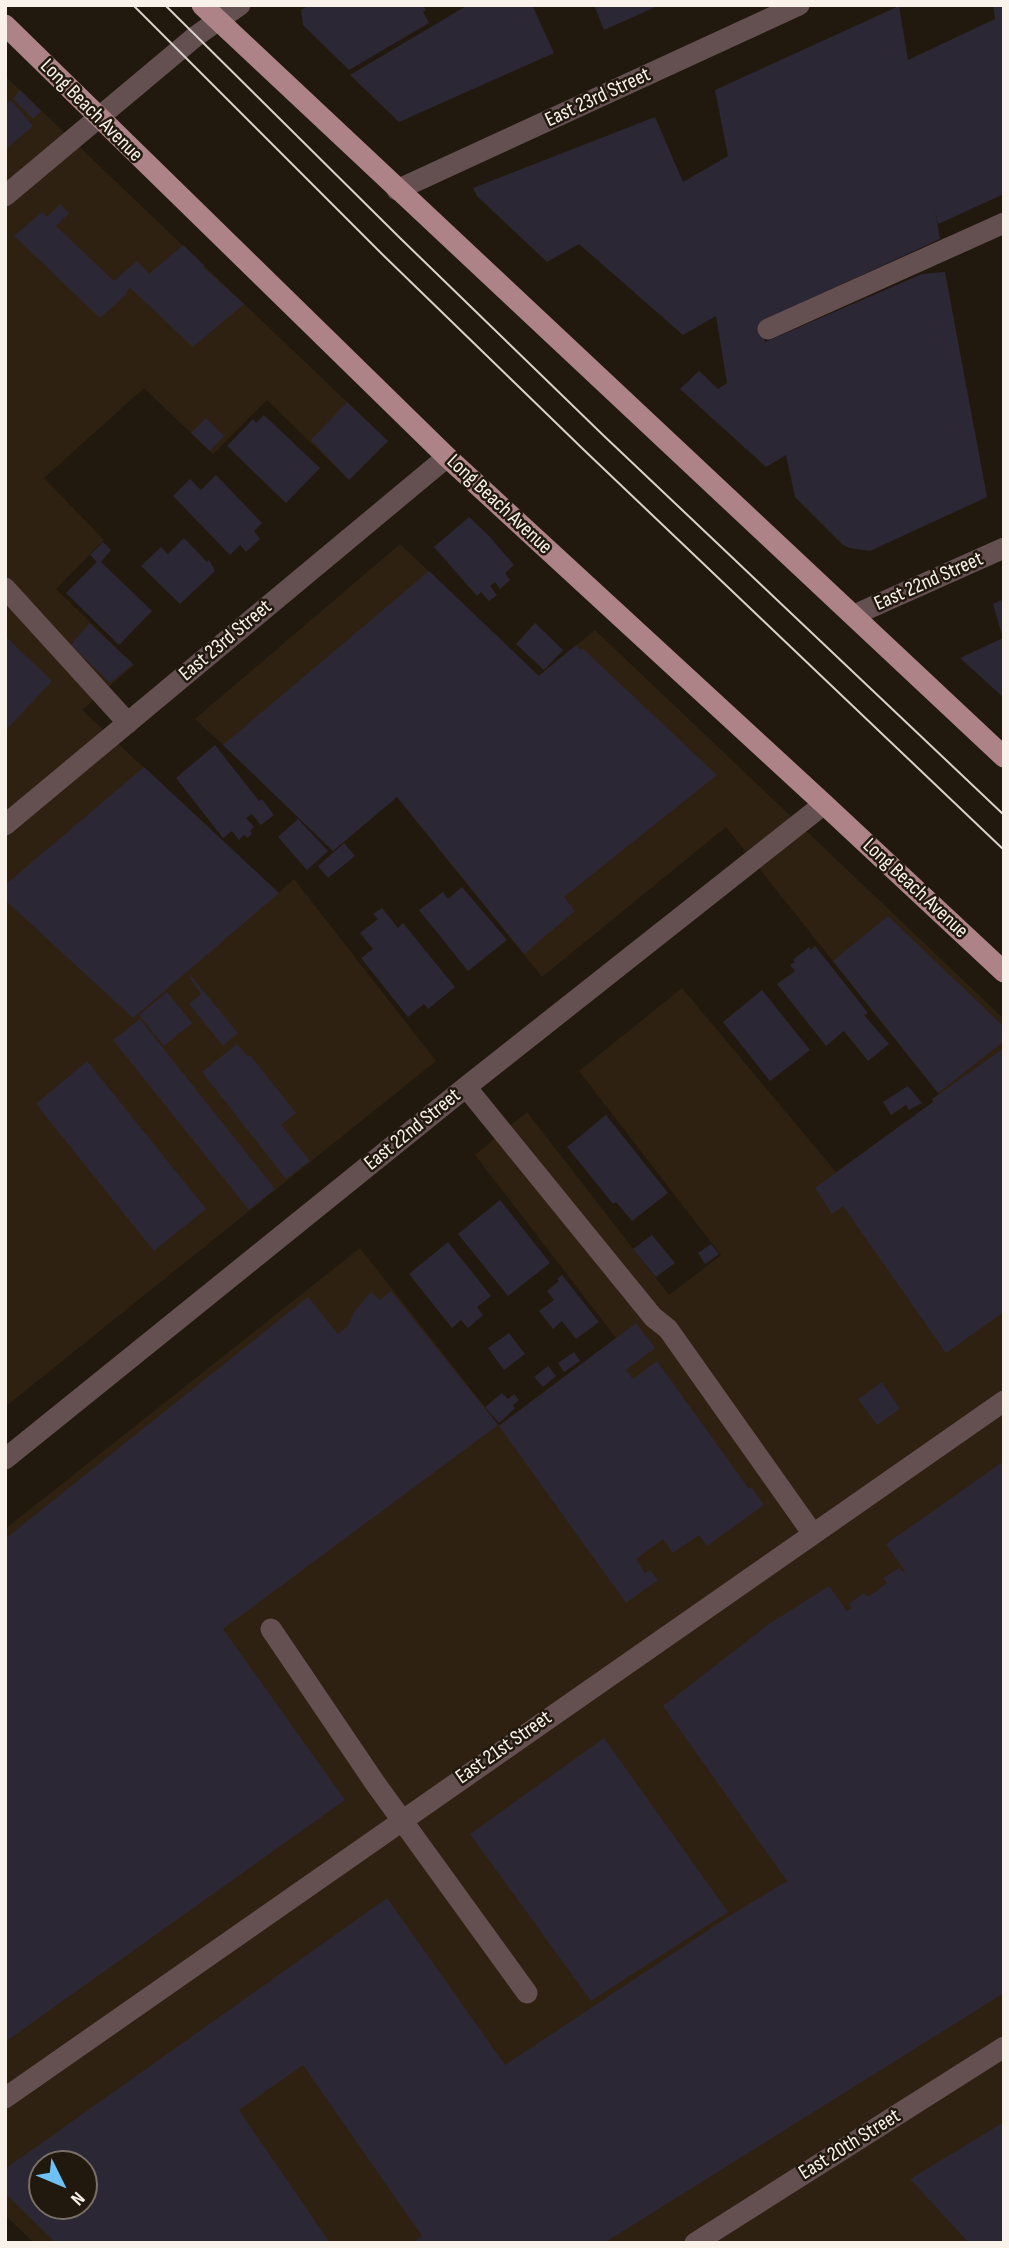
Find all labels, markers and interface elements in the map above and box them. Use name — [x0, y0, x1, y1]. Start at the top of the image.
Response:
street label: Long Beach Avenue — [34, 54, 148, 168]
street label: East 23rd Street — [541, 63, 655, 133]
street label: Long Beach Avenue — [441, 450, 557, 560]
street label: East 22nd Street — [871, 547, 987, 617]
street label: East 23rd Street — [175, 595, 277, 687]
street label: Long Beach Avenue — [857, 834, 973, 944]
street label: East 22nd Street — [360, 1084, 466, 1176]
street label: East 21st Street — [451, 1706, 557, 1790]
street label: East 20th Street — [795, 2104, 905, 2186]
north arrow — [28, 2150, 98, 2220]
text: N — [65, 2187, 89, 2210]

